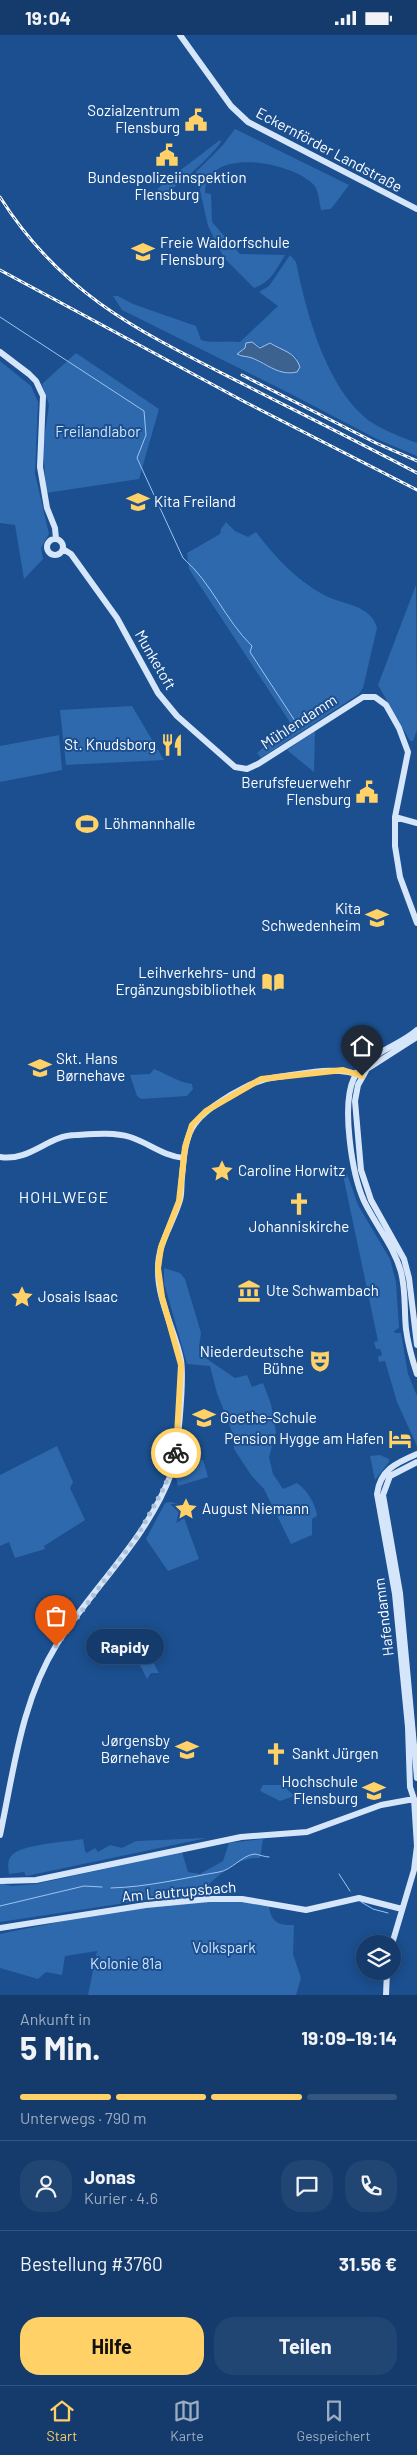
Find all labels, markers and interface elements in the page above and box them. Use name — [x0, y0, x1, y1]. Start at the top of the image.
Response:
text: 19:04 — [25, 6, 71, 29]
place label: Sozialzentrum Flensburg — [87, 101, 180, 136]
street label: Eckernförder Landstraße — [253, 103, 406, 195]
public building icon: Sozialzentrum Flensburg — [183, 107, 209, 133]
public building icon: Bundespolizeiinspektion Flensburg — [154, 142, 180, 168]
place label: Bundespolizeiinspektion Flensburg — [88, 168, 246, 203]
place label: Freie Waldorfschule Flensburg — [160, 233, 290, 268]
school or university icon: Freie Waldorfschule Flensburg — [130, 239, 156, 265]
park label: Freilandlabor — [55, 422, 141, 440]
school or university icon: Kita Freiland — [125, 489, 151, 515]
place label: Kita Freiland — [154, 492, 236, 510]
street label: Munketoft — [132, 626, 180, 693]
street label: Mühlendamm — [257, 690, 340, 752]
restaurant icon: St. Knudsborg — [159, 732, 185, 758]
place label: St. Knudsborg — [64, 735, 156, 753]
place label: Berufsfeuerwehr Flensburg — [241, 773, 352, 808]
public building icon: Berufsfeuerwehr Flensburg — [354, 779, 380, 805]
sports icon: Löhmannhalle — [74, 811, 100, 837]
place label: Löhmannhalle — [104, 814, 196, 832]
place label: Kita Schwedenheim — [261, 899, 361, 934]
school or university icon: Kita Schwedenheim — [364, 905, 390, 931]
place label: Leihverkehrs- und Ergänzungsbibliothek — [115, 963, 256, 998]
library icon: Leihverkehrs- und Ergänzungsbibliothek — [260, 969, 286, 995]
pin — [341, 1025, 383, 1076]
icon: home — [348, 1032, 376, 1060]
place label: Skt. Hans Børnehave — [56, 1049, 125, 1084]
school or university icon: Skt. Hans Børnehave — [27, 1055, 53, 1081]
place icon: Caroline Horwitz — [209, 1158, 235, 1184]
place label: Caroline Horwitz — [238, 1161, 345, 1179]
district label: HOHLWEGE — [19, 1187, 109, 1206]
church icon: Johanniskirche — [286, 1191, 312, 1217]
place label: Johanniskirche — [249, 1217, 349, 1235]
museum icon: Ute Schwambach — [236, 1278, 262, 1304]
place label: Ute Schwambach — [266, 1281, 379, 1299]
place icon: Josais Isaac — [9, 1284, 35, 1310]
place label: Josais Isaac — [38, 1287, 118, 1305]
place label: Niederdeutsche Bühne — [200, 1342, 304, 1377]
theatre icon: Niederdeutsche Bühne — [307, 1348, 333, 1374]
school or university icon: Goethe-Schule — [191, 1405, 217, 1431]
place label: Goethe-Schule — [220, 1408, 317, 1426]
hotel icon: Pension Hygge am Hafen — [387, 1426, 413, 1452]
courier — [151, 1428, 201, 1478]
place label: Pension Hygge am Hafen — [224, 1429, 384, 1447]
icon: bike — [162, 1439, 190, 1467]
place icon: August Niemann — [173, 1496, 199, 1522]
place label: August Niemann — [202, 1499, 309, 1517]
street label: Hafendamm — [369, 1577, 397, 1657]
pin — [35, 1595, 77, 1646]
icon: bag — [42, 1602, 70, 1630]
callout: Rapidy — [86, 1629, 164, 1663]
text: Rapidy — [101, 1637, 149, 1656]
place label: Jørgensby Børnehave — [101, 1731, 170, 1766]
school or university icon: Jørgensby Børnehave — [174, 1737, 200, 1763]
church icon: Sankt Jürgen — [263, 1741, 289, 1767]
place label: Sankt Jürgen — [292, 1744, 379, 1762]
place label: Hochschule Flensburg — [282, 1772, 358, 1807]
school or university icon: Hochschule Flensburg — [361, 1778, 387, 1804]
street label: Am Lautrupsbach — [121, 1877, 237, 1905]
map controls — [356, 1935, 401, 1980]
button: layers — [356, 1935, 401, 1980]
park label: Volkspark — [192, 1938, 256, 1956]
park label: Kolonie 81a — [90, 1954, 162, 1972]
text: Ankunft in — [20, 2009, 91, 2028]
text: 19:09–19:14 — [301, 2026, 397, 2049]
text: 5 Min. — [20, 2028, 101, 2066]
text: Unterwegs · 790 m — [20, 2108, 146, 2127]
button: person — [20, 2160, 72, 2212]
button: chat — [281, 2160, 333, 2212]
button: phone — [345, 2160, 397, 2212]
text: Jonas — [84, 2165, 136, 2188]
text: Kurier · 4.6 — [84, 2188, 158, 2207]
text: Bestellung #3760 — [20, 2252, 163, 2275]
text: 31.56 € — [339, 2252, 397, 2275]
button: Hilfe — [20, 2317, 204, 2375]
button: Teilen — [214, 2317, 397, 2375]
tab: Start — [46, 2397, 77, 2444]
tab: Karte — [170, 2397, 204, 2444]
tab: Gespeichert — [297, 2397, 371, 2444]

